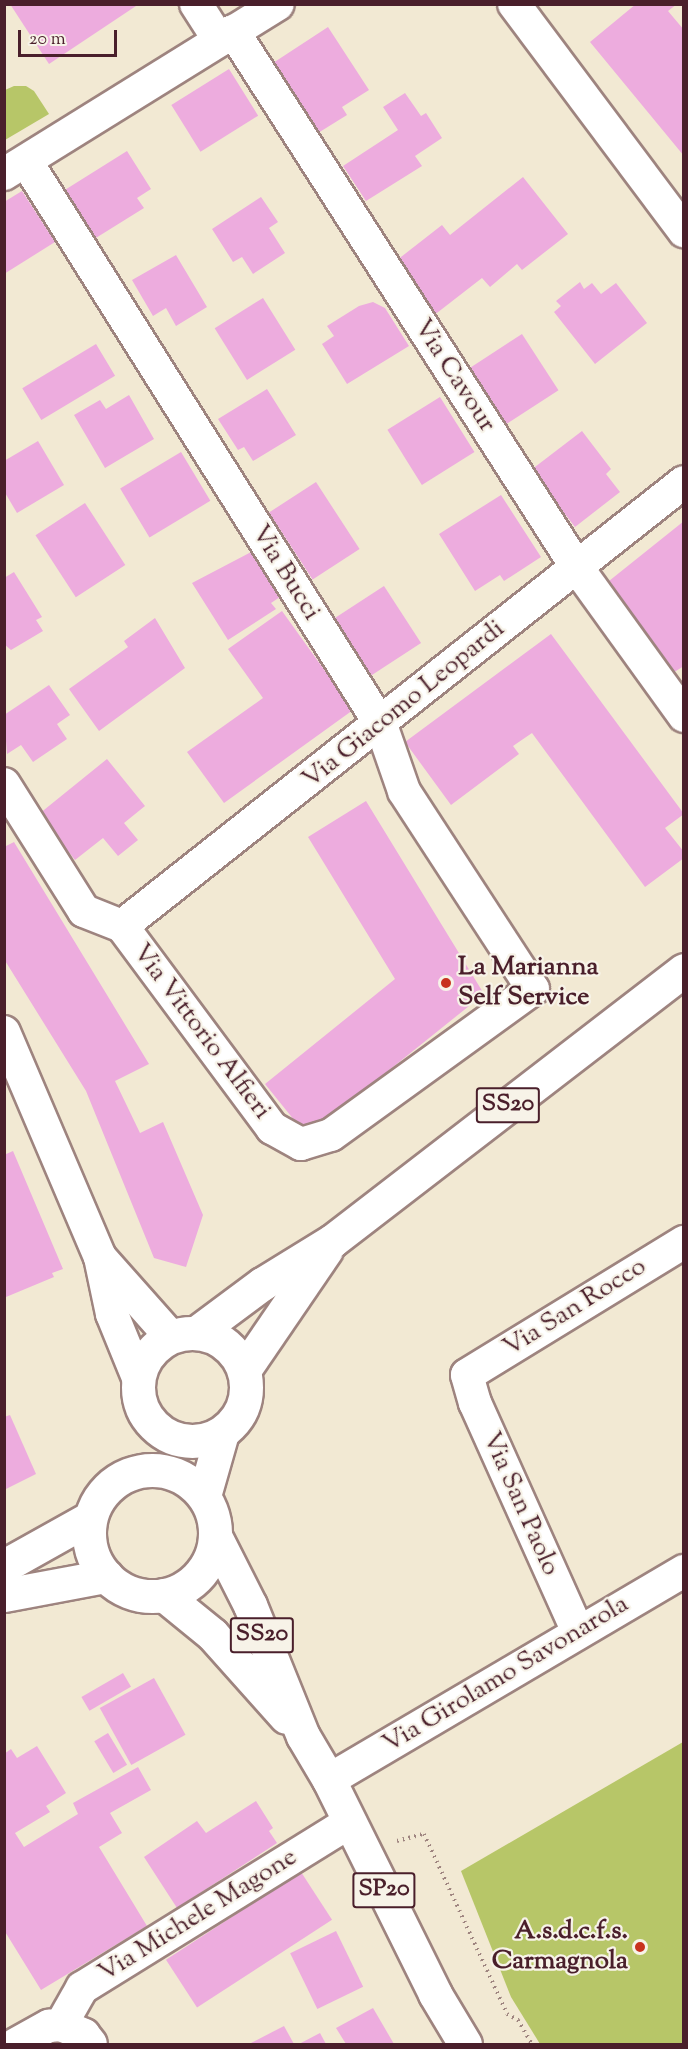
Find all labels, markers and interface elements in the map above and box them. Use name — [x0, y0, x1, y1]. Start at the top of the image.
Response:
scale bar — [21, 18, 120, 56]
text: 20 m — [29, 27, 66, 53]
street label: Via Cavour — [406, 314, 502, 438]
street label: Via Bucci — [244, 520, 326, 626]
street label: Via Giacomo Leopardi — [297, 614, 511, 796]
street label: Via Vittorio Alfieri — [125, 938, 277, 1126]
place label: La Marianna Self Service — [458, 952, 599, 1014]
marker: La Marianna Self Service — [439, 976, 453, 990]
road number: SS20 — [475, 1084, 541, 1126]
street label: Via San Rocco — [498, 1252, 652, 1364]
street label: Via San Paolo — [474, 1427, 566, 1581]
street label: Via Girolamo Savonarola — [377, 1589, 635, 1761]
road number: SS20 — [229, 1614, 295, 1656]
street label: Via Michele Magone — [93, 1842, 303, 1990]
road number: SP20 — [351, 1869, 417, 1911]
place label: A.s.d.c.f.s. Carmagnola — [492, 1916, 628, 1978]
marker: A.s.d.c.f.s. Carmagnola — [633, 1940, 647, 1954]

